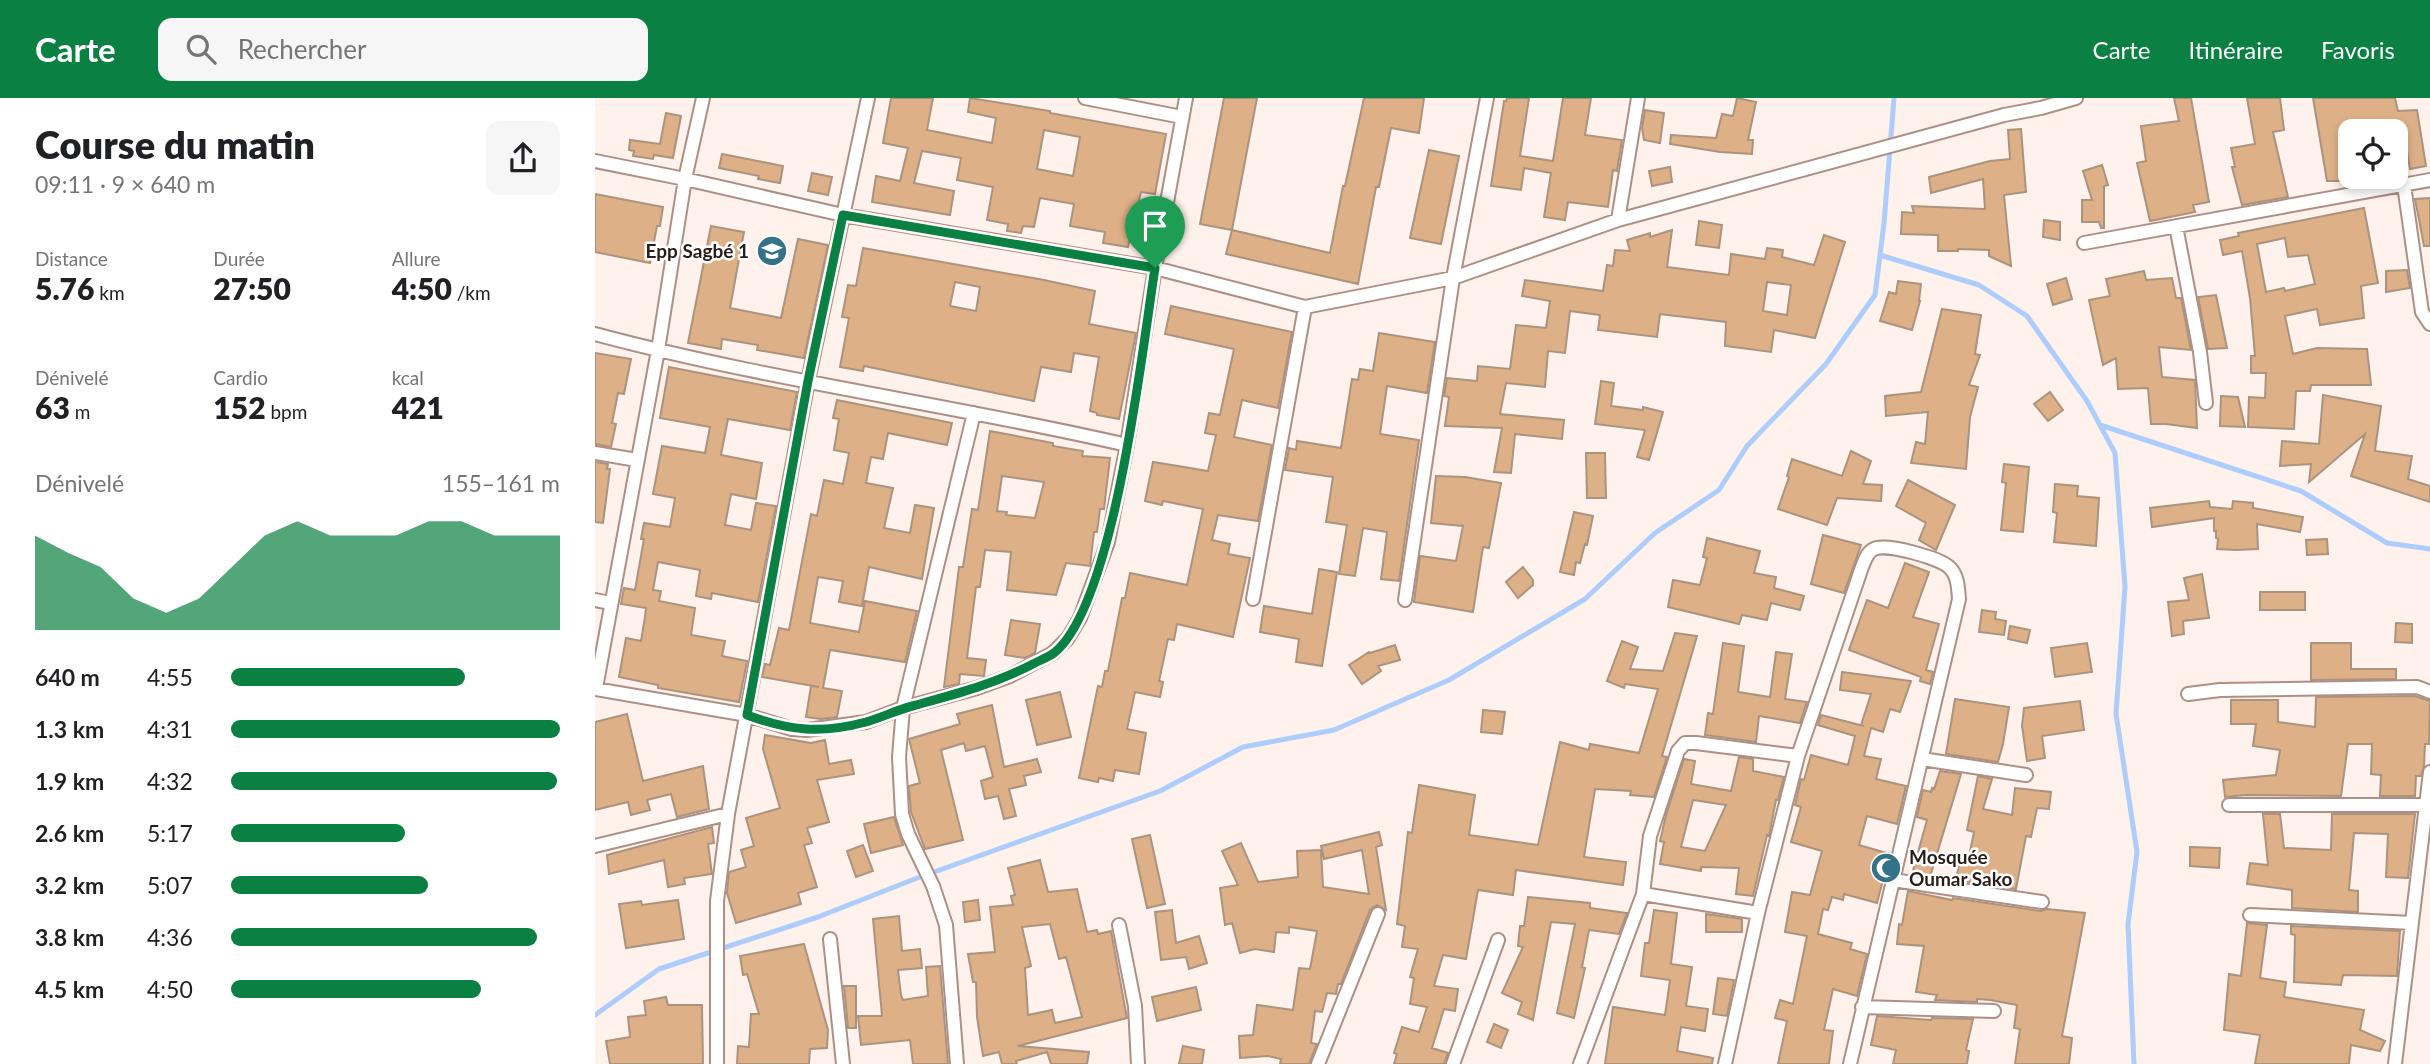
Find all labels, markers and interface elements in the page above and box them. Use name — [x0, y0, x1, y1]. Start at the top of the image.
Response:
search box — [158, 18, 648, 81]
text: Carte — [35, 29, 116, 69]
icon: search — [182, 30, 220, 68]
text: Rechercher — [238, 33, 367, 65]
text: Carte — [2093, 35, 2151, 64]
text: Itinéraire — [2189, 35, 2283, 64]
text: Favoris — [2321, 35, 2395, 64]
map controls — [2338, 119, 2408, 189]
button: locate — [2338, 119, 2408, 189]
text: Course du matin — [35, 121, 315, 167]
button: share — [486, 121, 560, 195]
text: 09:11 · 9 × 640 m — [35, 170, 215, 198]
pin — [1125, 196, 1185, 268]
icon: arrive — [1136, 207, 1174, 245]
school or university icon: Epp Sagbé 1 — [755, 234, 789, 268]
place label: Epp Sagbé 1 — [646, 239, 749, 262]
text: Distance — [35, 247, 108, 270]
text: Durée — [213, 247, 265, 270]
text: Allure — [392, 247, 441, 270]
text: 5.76 — [35, 270, 94, 306]
text: 27:50 — [213, 270, 291, 306]
text: 4:50 — [392, 270, 452, 306]
text: km — [94, 281, 125, 304]
text: /km — [452, 281, 491, 304]
text: Dénivelé — [35, 366, 109, 389]
text: Cardio — [213, 366, 268, 389]
text: kcal — [392, 366, 424, 389]
text: 63 — [35, 389, 70, 425]
text: 152 — [213, 389, 266, 425]
text: 421 — [392, 389, 444, 425]
text: m — [70, 400, 90, 423]
text: bpm — [266, 400, 307, 423]
text: Dénivelé — [35, 469, 124, 497]
text: 155–161 m — [442, 469, 560, 497]
text: 640 m — [35, 663, 100, 691]
text: 4:55 — [147, 663, 193, 691]
text: 1.3 km — [35, 715, 104, 743]
text: 4:31 — [147, 715, 193, 743]
text: 1.9 km — [35, 767, 104, 795]
text: 4:32 — [147, 767, 193, 795]
text: 2.6 km — [35, 819, 104, 847]
text: 5:17 — [147, 819, 193, 847]
place label: Mosquée Oumar Sako — [1909, 845, 2012, 890]
mosque icon: Mosquée Oumar Sako — [1869, 851, 1903, 885]
text: 3.2 km — [35, 871, 104, 899]
text: 5:07 — [147, 871, 193, 899]
text: 3.8 km — [35, 923, 104, 951]
text: 4:36 — [147, 923, 193, 951]
text: 4.5 km — [35, 975, 104, 1003]
text: 4:50 — [147, 975, 193, 1003]

